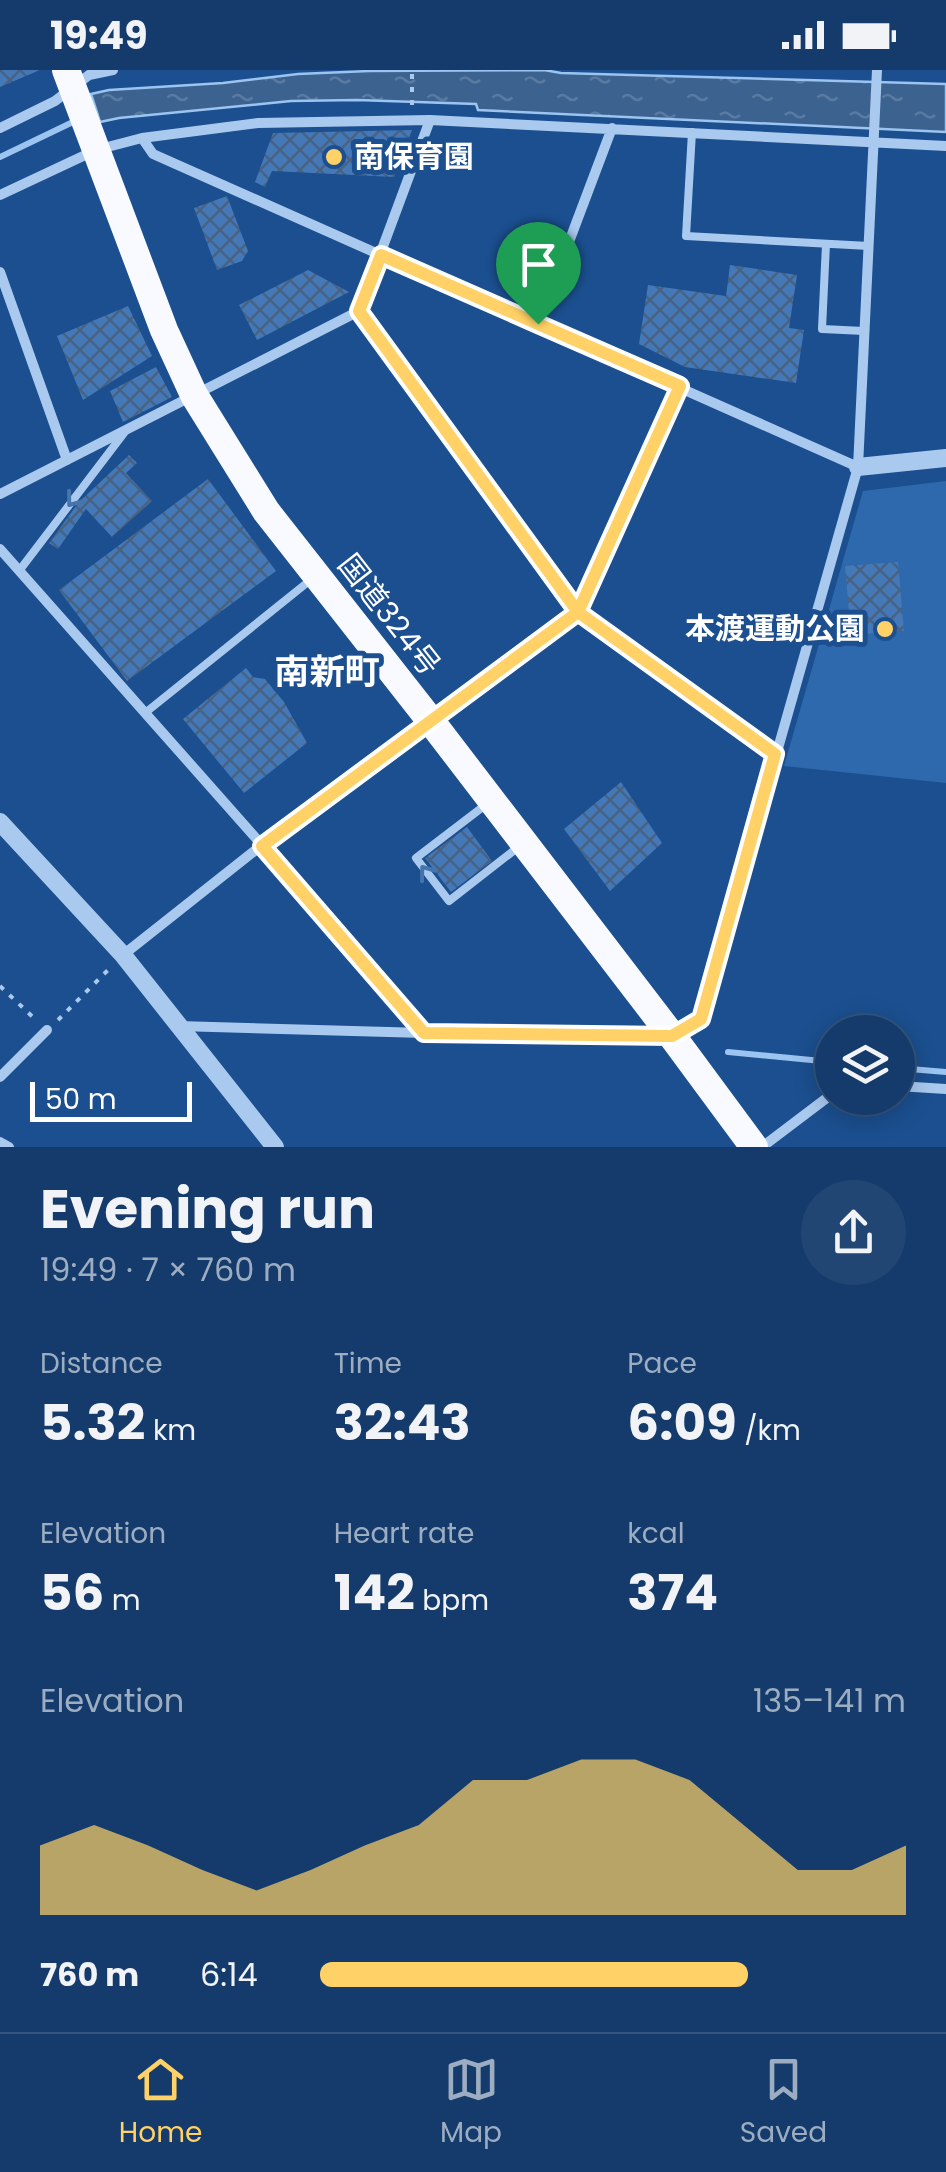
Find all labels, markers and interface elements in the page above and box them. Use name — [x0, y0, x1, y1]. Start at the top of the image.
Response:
text: 19:49 — [50, 9, 148, 62]
place label: 南保育園 — [354, 135, 474, 178]
marker: 南保育園 — [323, 146, 345, 168]
pin — [496, 222, 581, 325]
icon: arrive — [511, 237, 566, 292]
one-way arrow — [67, 489, 84, 507]
street label: 国道324号 — [328, 545, 451, 685]
place label: 本渡運動公園 — [685, 607, 865, 650]
marker: 本渡運動公園 — [874, 618, 896, 640]
district label: 南新町 — [274, 647, 380, 696]
one-way arrow — [421, 865, 438, 883]
map controls — [815, 1015, 915, 1115]
button: layers — [815, 1015, 915, 1115]
scale bar — [30, 1077, 192, 1122]
text: 50 m — [45, 1080, 116, 1119]
text: Evening run — [40, 1170, 375, 1247]
button: share — [801, 1180, 906, 1285]
text: 19:49 · 7 × 760 m — [40, 1247, 296, 1292]
text: Distance — [40, 1344, 163, 1383]
text: Time — [334, 1344, 402, 1383]
text: Pace — [627, 1344, 697, 1383]
text: 5.32 — [40, 1387, 145, 1458]
text: 32:43 — [334, 1387, 471, 1458]
text: 6:09 — [627, 1387, 737, 1458]
text: km — [145, 1411, 196, 1450]
text: /km — [737, 1411, 801, 1450]
text: Elevation — [40, 1514, 166, 1553]
text: Heart rate — [334, 1514, 474, 1553]
text: kcal — [627, 1514, 685, 1553]
text: 56 — [40, 1557, 104, 1628]
text: 142 — [334, 1557, 415, 1628]
text: 374 — [627, 1557, 718, 1628]
text: m — [104, 1581, 141, 1620]
text: bpm — [415, 1581, 489, 1620]
text: Elevation — [40, 1678, 184, 1723]
text: 135–141 m — [753, 1678, 906, 1723]
text: 760 m — [40, 1952, 139, 1997]
text: 6:14 — [200, 1952, 258, 1997]
tab: Home — [119, 2052, 202, 2154]
tab: Map — [440, 2052, 502, 2154]
tab: Saved — [740, 2052, 827, 2154]

